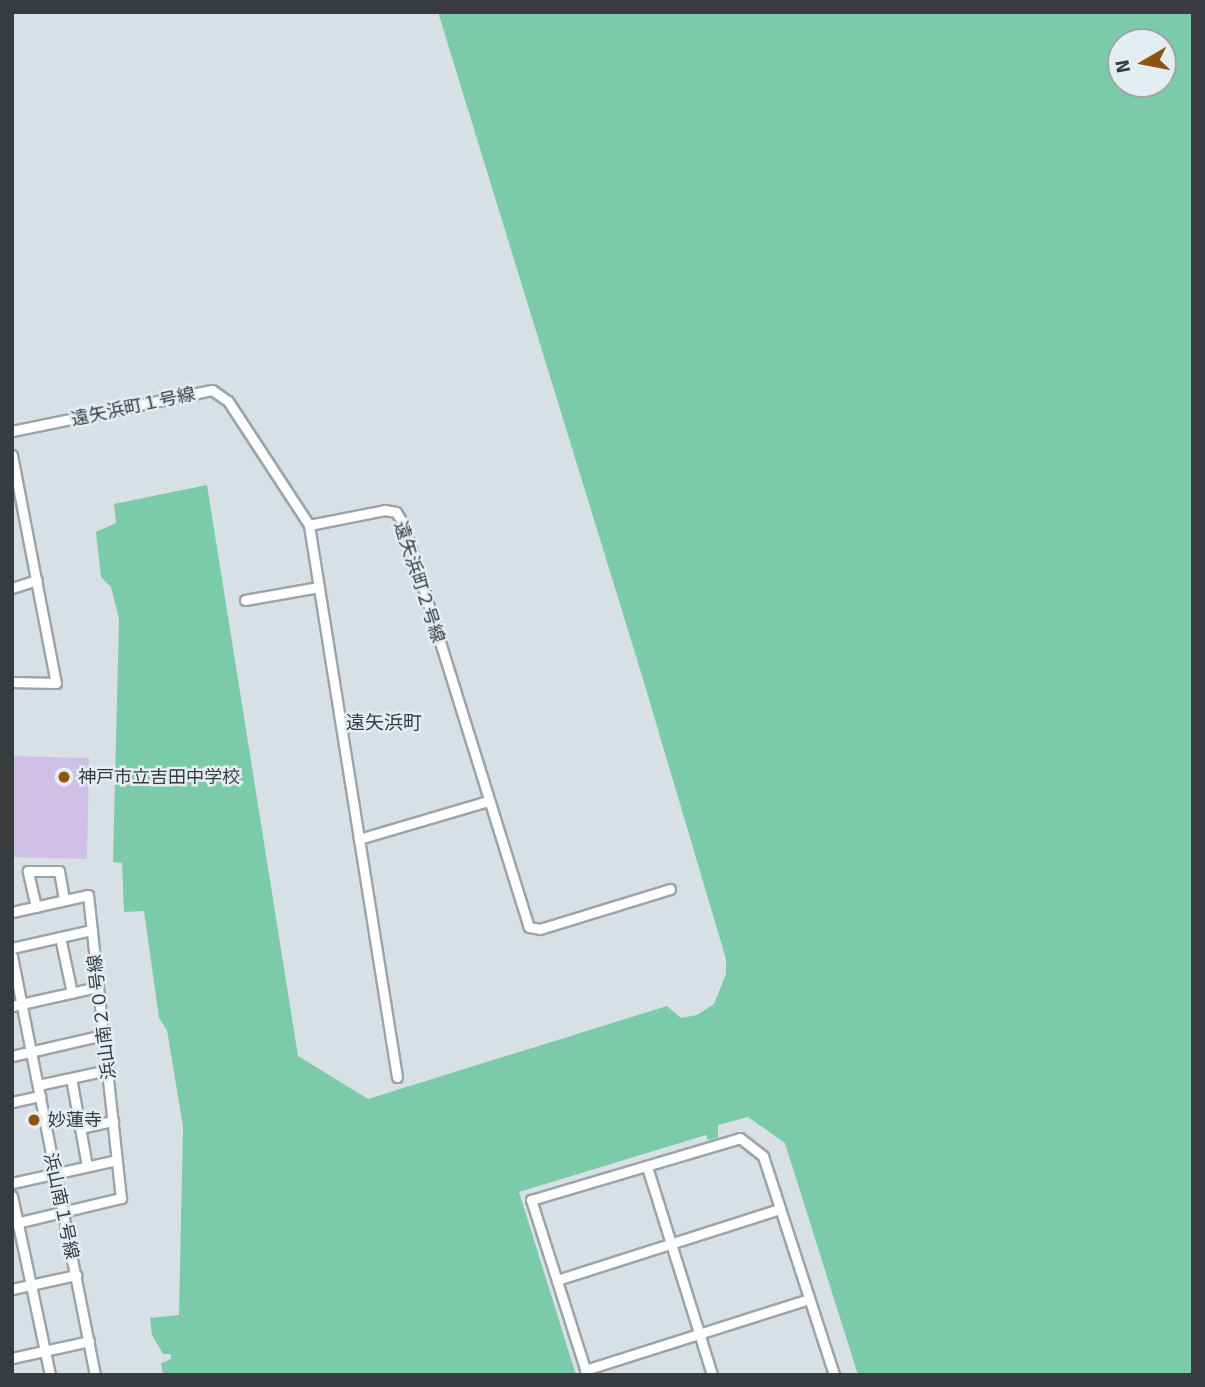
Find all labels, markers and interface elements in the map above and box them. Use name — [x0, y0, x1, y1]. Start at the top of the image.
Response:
north arrow — [1107, 28, 1177, 98]
text: N — [1110, 58, 1136, 75]
street label: 遠矢浜町１号線 — [69, 383, 197, 431]
street label: 遠矢浜町２号線 — [389, 519, 449, 645]
district label: 遠矢浜町 — [346, 713, 422, 735]
place label: 神戸市立吉田中学校 — [78, 766, 240, 788]
marker: 神戸市立吉田中学校 — [56, 769, 72, 785]
street label: 浜山南２０号線 — [84, 953, 120, 1081]
place label: 妙蓮寺 — [48, 1109, 102, 1131]
marker: 妙蓮寺 — [26, 1112, 42, 1128]
street label: 浜山南１号線 — [39, 1151, 83, 1261]

